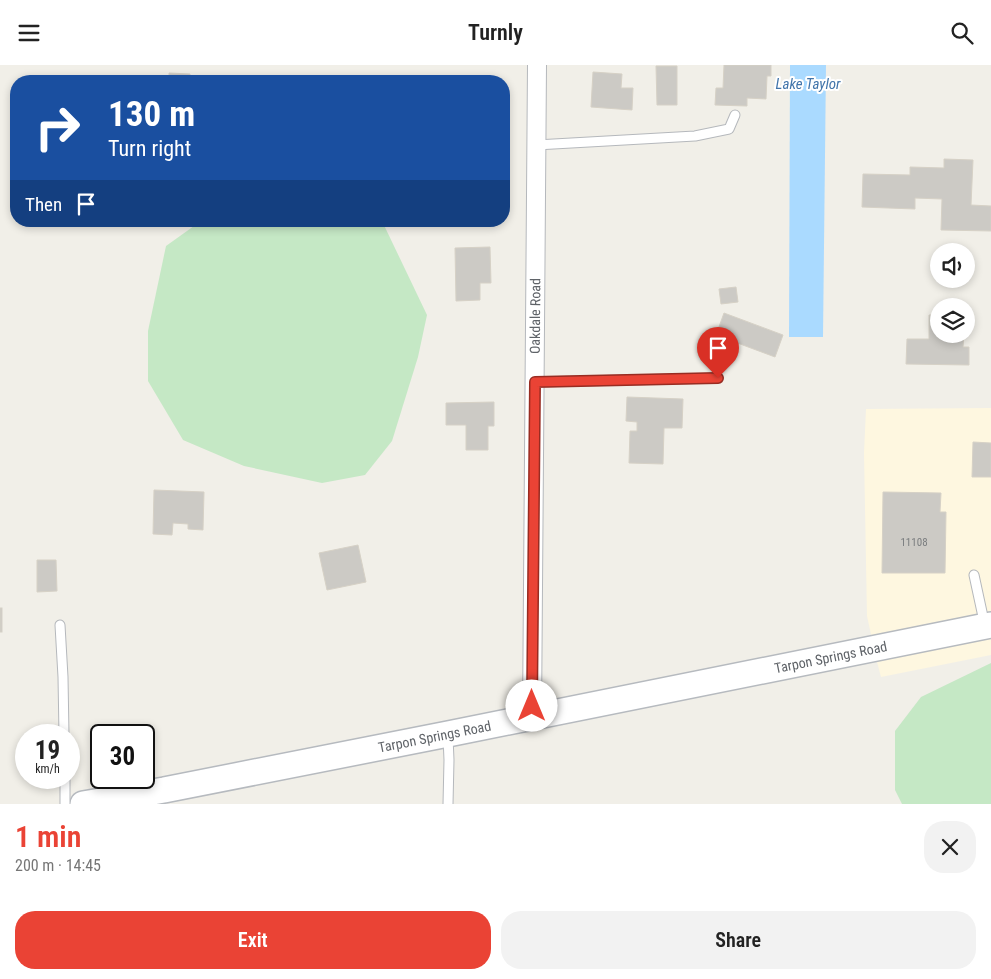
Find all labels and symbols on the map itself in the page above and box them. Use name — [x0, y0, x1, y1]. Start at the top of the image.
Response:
water label: Lake Taylor — [776, 75, 841, 93]
street label: Oakdale Road — [527, 278, 543, 354]
pin — [697, 327, 739, 378]
house number: 11108 — [900, 536, 928, 549]
street label: Tarpon Springs Road — [773, 638, 888, 676]
position arrow — [505, 679, 557, 731]
street label: Tarpon Springs Road — [377, 718, 492, 756]
speed limit sign: 30 — [90, 724, 155, 789]

